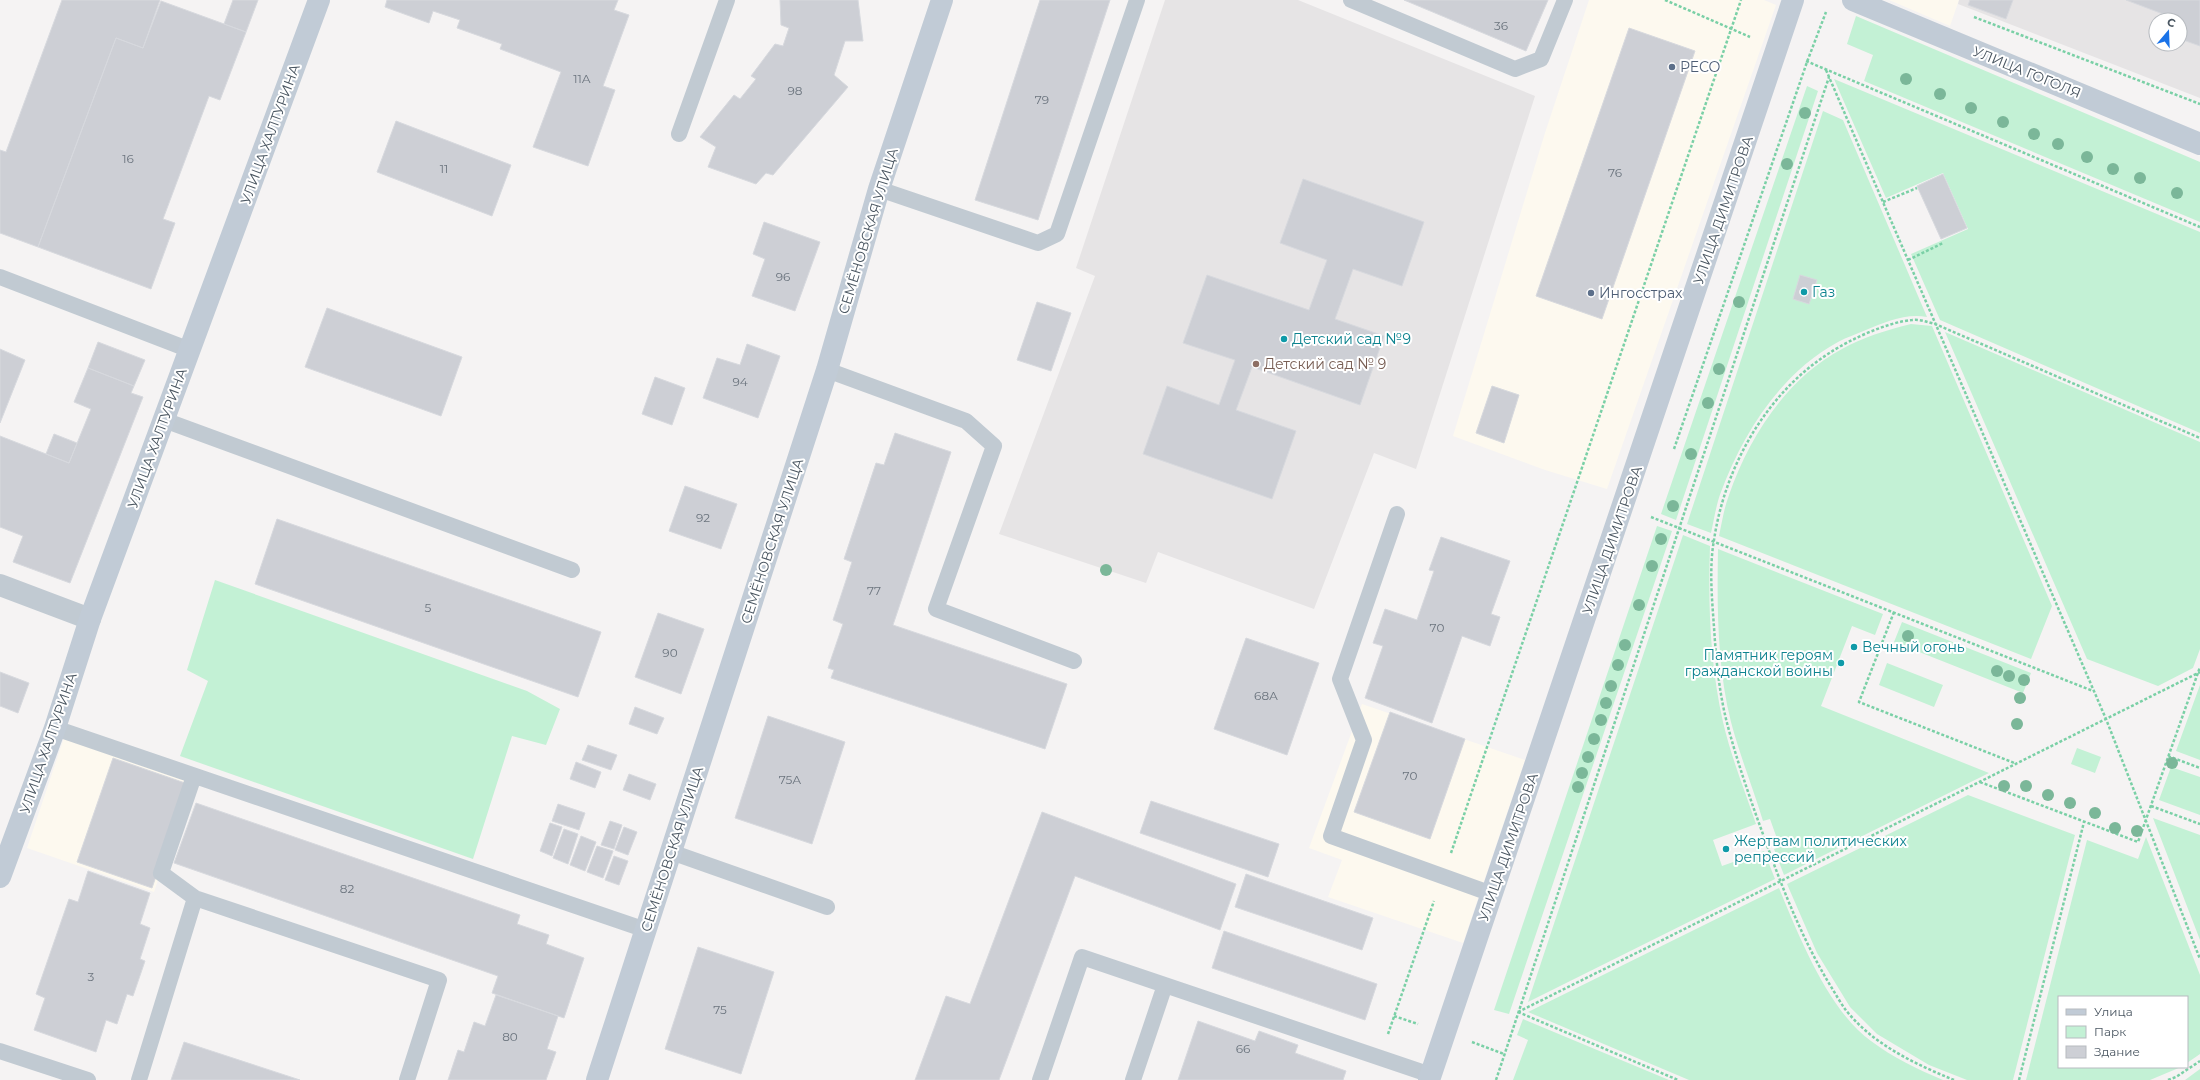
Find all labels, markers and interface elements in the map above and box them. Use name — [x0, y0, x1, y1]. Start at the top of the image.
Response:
north arrow — [2148, 12, 2188, 52]
text: С — [2165, 15, 2177, 30]
house number: 36 — [1494, 18, 1508, 33]
street label: УЛИЦА ГОГОЛЯ — [1970, 42, 2084, 102]
place label: РЕСО — [1680, 58, 1721, 76]
street label: УЛИЦА ХАЛТУРИНА — [236, 61, 304, 207]
marker: РЕСО — [1667, 62, 1677, 72]
house number: 11А — [573, 71, 591, 86]
house number: 98 — [788, 83, 803, 98]
house number: 79 — [1035, 92, 1049, 107]
street label: УЛИЦА ДИМИТРОВА — [1689, 133, 1757, 287]
street label: СЕМЁНОВСКАЯ УЛИЦА — [834, 145, 902, 316]
house number: 16 — [122, 151, 134, 166]
house number: 11 — [440, 161, 448, 176]
house number: 76 — [1608, 165, 1622, 180]
house number: 96 — [776, 269, 790, 284]
place label: Газ — [1812, 283, 1835, 301]
place label: Ингосстрах — [1599, 284, 1683, 302]
marker: Газ — [1799, 287, 1809, 297]
marker: Ингосстрах — [1586, 288, 1596, 298]
place label: Детский сад №9 — [1292, 330, 1411, 348]
marker: Детский сад №9 — [1279, 334, 1289, 344]
place label: Детский сад № 9 — [1264, 355, 1386, 373]
marker: Детский сад № 9 — [1251, 359, 1261, 369]
street label: УЛИЦА ХАЛТУРИНА — [123, 365, 191, 511]
house number: 94 — [732, 374, 748, 389]
street label: СЕМЁНОВСКАЯ УЛИЦА — [737, 455, 807, 626]
street label: УЛИЦА ДИМИТРОВА — [1578, 463, 1646, 617]
house number: 92 — [696, 510, 710, 525]
house number: 77 — [867, 583, 881, 598]
house number: 5 — [425, 600, 432, 615]
house number: 70 — [1430, 620, 1444, 635]
place label: Вечный огонь — [1862, 638, 1965, 656]
marker: Вечный огонь — [1849, 642, 1859, 652]
house number: 90 — [662, 645, 678, 660]
place label: Памятник героям гражданской войны — [1685, 646, 1833, 680]
marker: Памятник героям гражданской войны — [1836, 658, 1846, 668]
street label: УЛИЦА ХАЛТУРИНА — [15, 670, 81, 816]
house number: 68А — [1254, 688, 1278, 703]
street label: СЕМЁНОВСКАЯ УЛИЦА — [637, 763, 707, 934]
house number: 70 — [1403, 768, 1417, 783]
street label: УЛИЦА ДИМИТРОВА — [1474, 770, 1542, 924]
house number: 75А — [779, 772, 801, 787]
place label: Жертвам политических репрессий — [1734, 832, 1907, 866]
marker: Жертвам политических репрессий — [1721, 844, 1731, 854]
house number: 82 — [340, 881, 354, 896]
house number: 3 — [88, 969, 95, 984]
legend — [2058, 996, 2188, 1068]
house number: 75 — [713, 1002, 727, 1017]
text: Улица — [2094, 1004, 2133, 1019]
text: Парк — [2094, 1024, 2126, 1039]
house number: 80 — [502, 1029, 518, 1044]
house number: 66 — [1236, 1041, 1250, 1056]
text: Здание — [2094, 1044, 2140, 1059]

